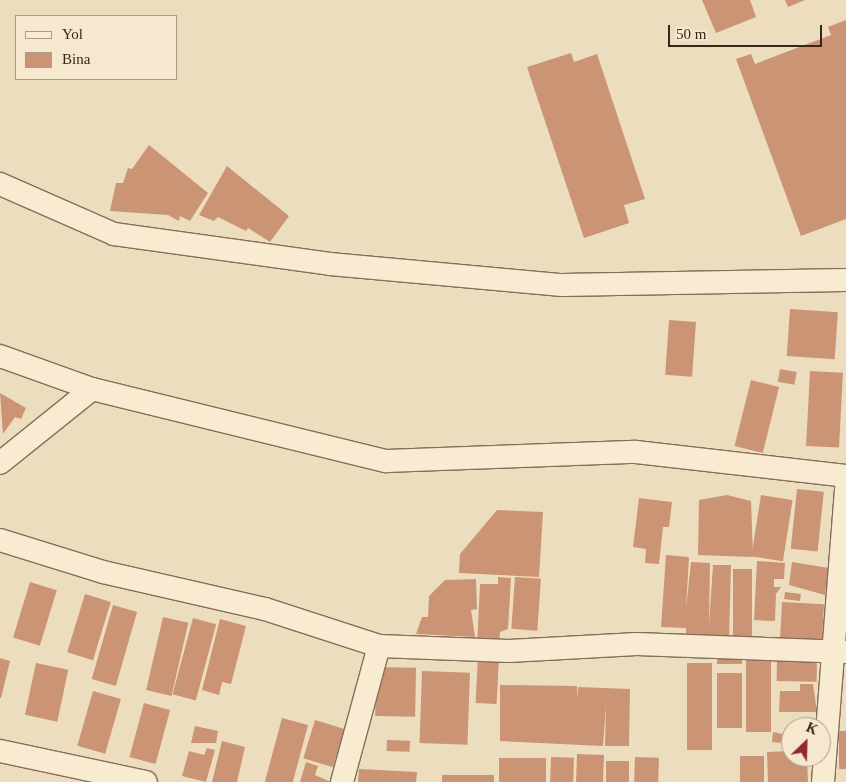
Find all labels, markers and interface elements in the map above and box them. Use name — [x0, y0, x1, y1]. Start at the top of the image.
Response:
legend — [15, 15, 178, 80]
scale bar — [671, 15, 825, 47]
text: Yol — [62, 26, 83, 42]
text: 50 m — [676, 26, 706, 42]
text: Bina — [62, 51, 90, 67]
north arrow — [781, 717, 831, 767]
text: K — [804, 720, 820, 738]

